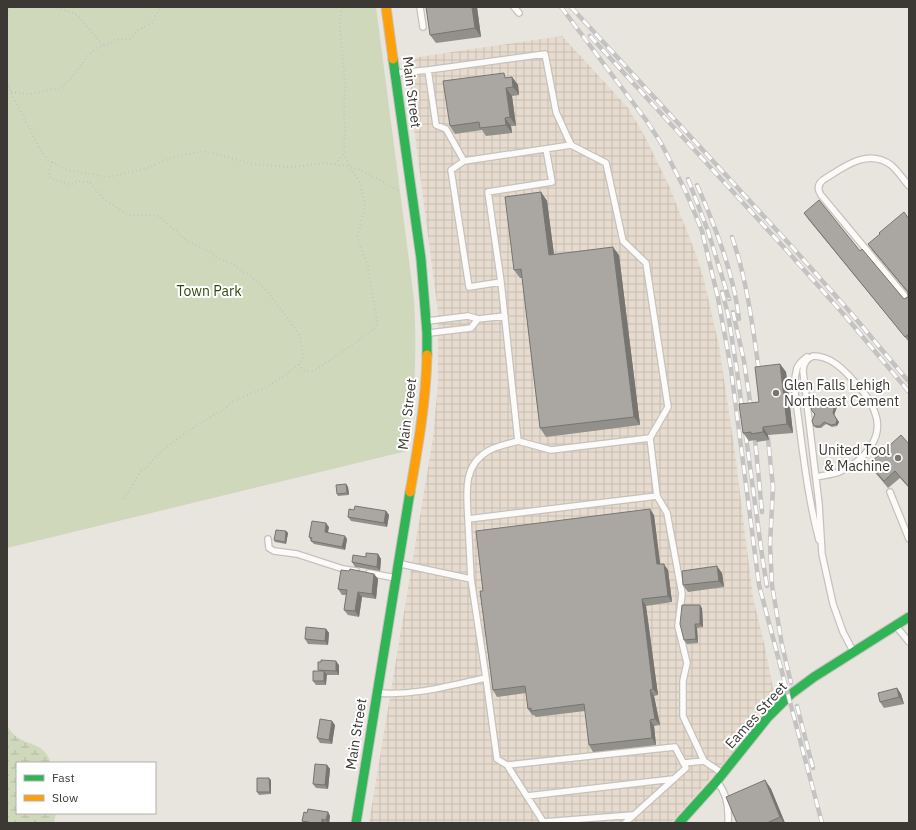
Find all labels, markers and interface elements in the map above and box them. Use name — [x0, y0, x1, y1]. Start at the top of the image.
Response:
street label: Main Street — [399, 55, 425, 129]
park label: Town Park — [176, 282, 242, 300]
place label: Glen Falls Lehigh Northeast Cement — [784, 376, 899, 410]
street label: Main Street — [394, 377, 420, 451]
marker: Glen Falls Lehigh Northeast Cement — [771, 388, 781, 398]
place label: United Tool & Machine — [819, 441, 890, 475]
marker: United Tool & Machine — [893, 453, 903, 463]
street label: Eames Street — [721, 678, 791, 752]
street label: Main Street — [341, 697, 371, 771]
legend — [16, 762, 156, 814]
text: Fast — [52, 770, 75, 785]
text: Slow — [52, 790, 78, 805]

